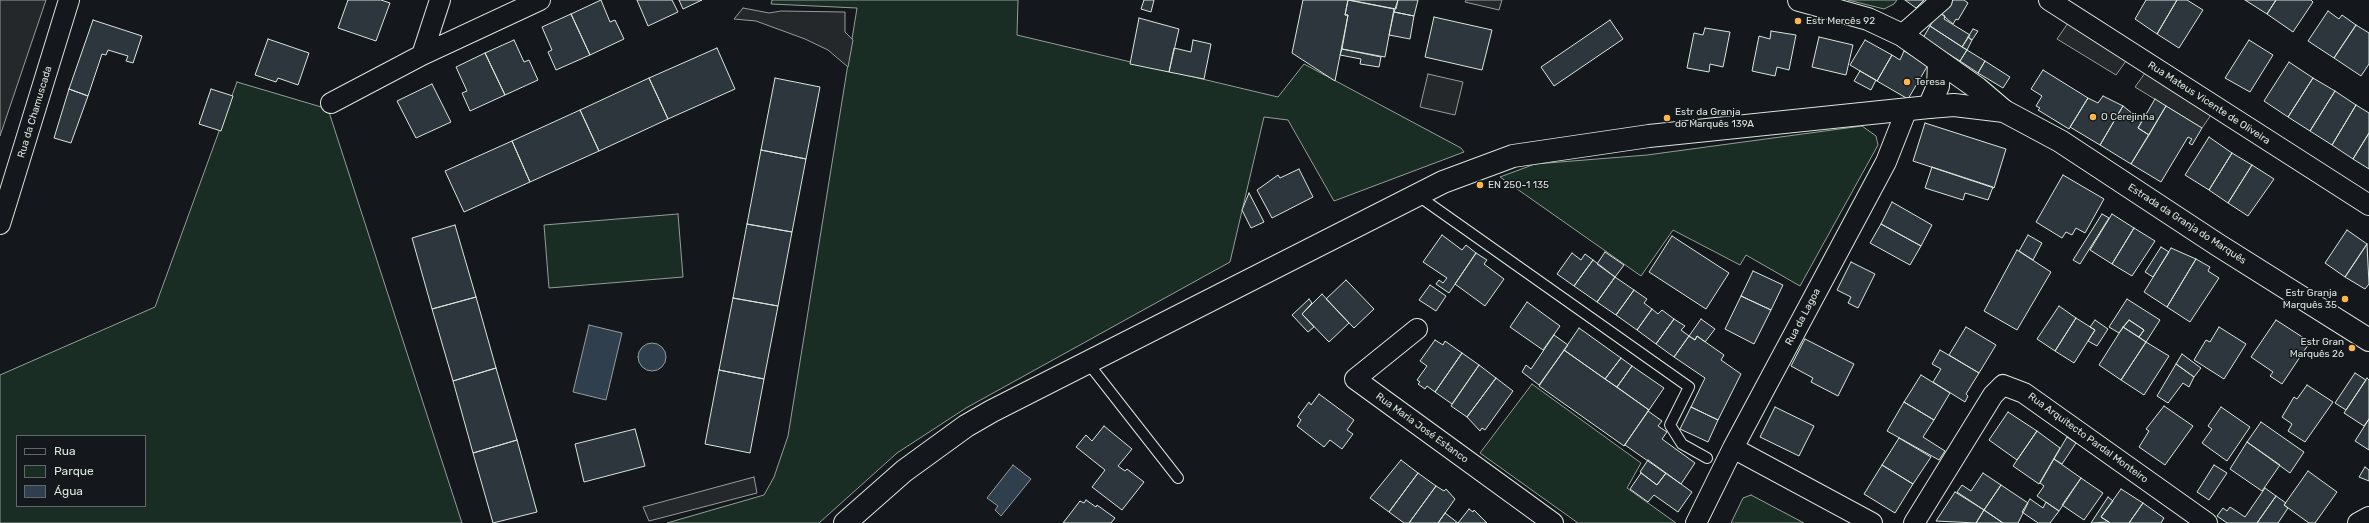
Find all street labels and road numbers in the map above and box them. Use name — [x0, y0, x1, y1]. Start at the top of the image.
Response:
street label: Rua Mateus Vicente de Oliveira — [2146, 59, 2272, 147]
street label: Rua da Chamuscada — [15, 65, 55, 159]
street label: Estrada da Granja do Marquês — [2126, 181, 2248, 267]
street label: Rua da Lagoa — [1783, 286, 1823, 348]
street label: Rua Maria José Estanco — [1373, 390, 1471, 466]
street label: Rua Arquitecto Pardal Monteiro — [2026, 390, 2150, 486]

